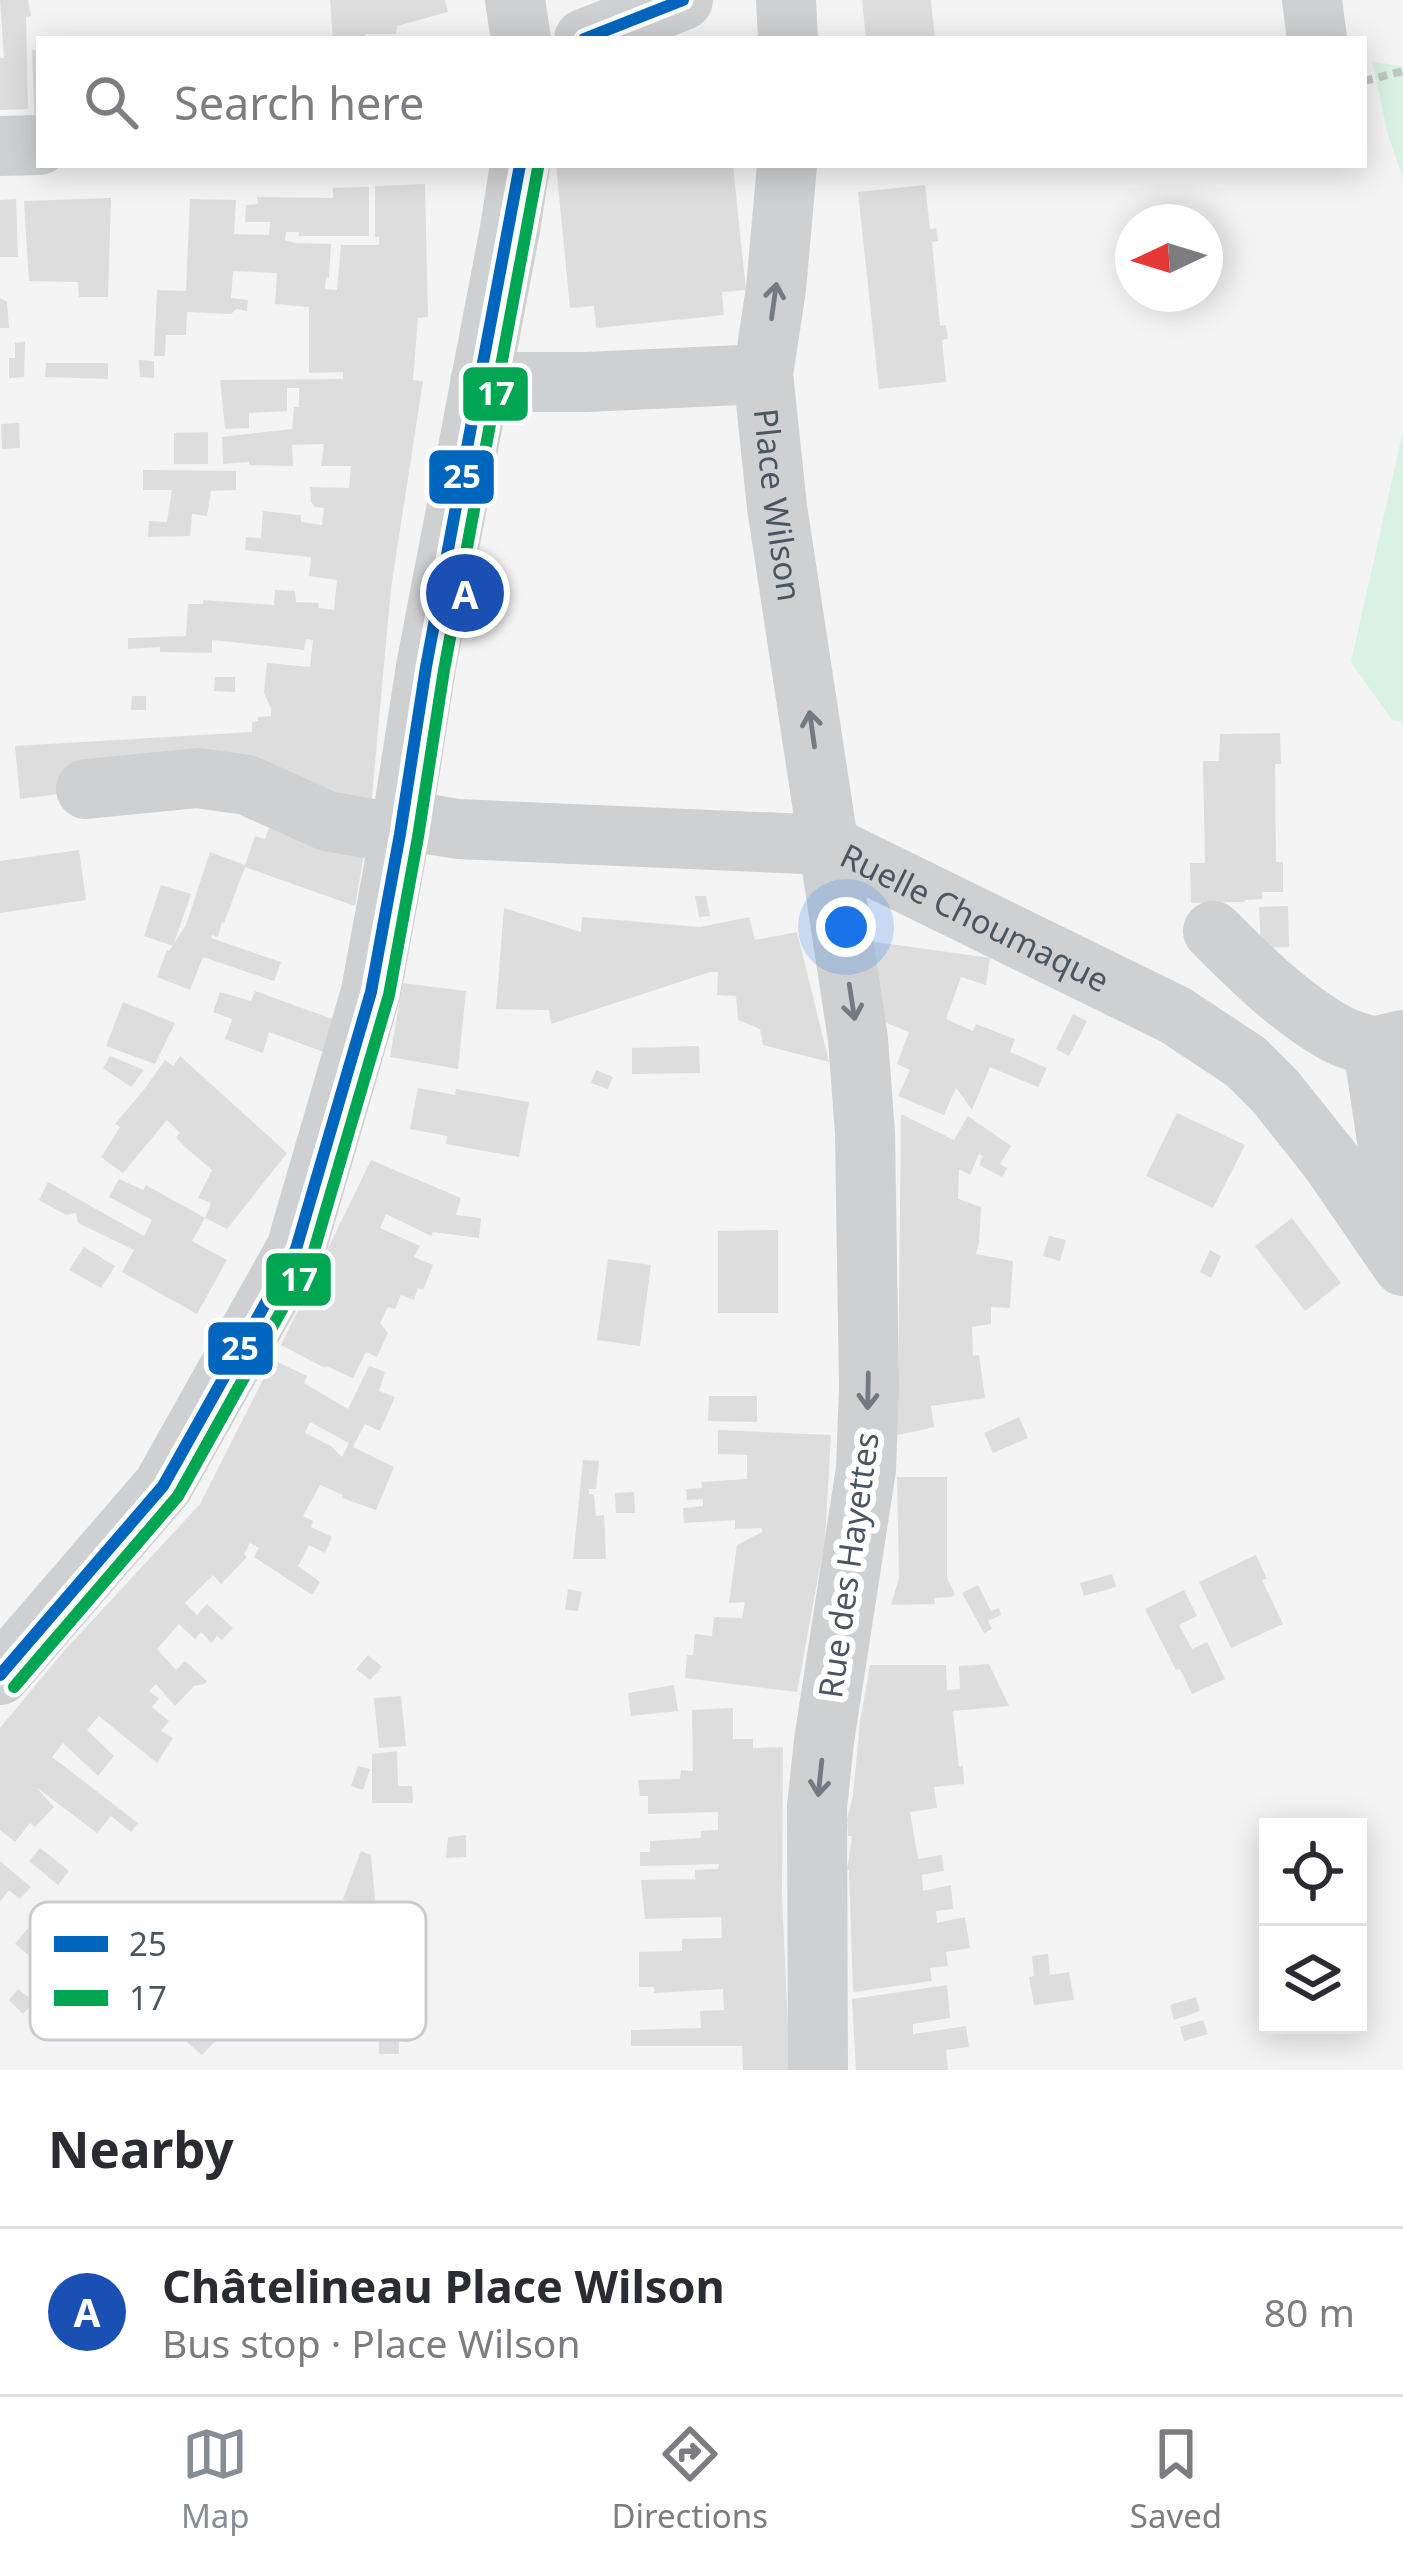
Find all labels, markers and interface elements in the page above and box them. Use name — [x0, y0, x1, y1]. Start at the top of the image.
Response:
search box — [36, 36, 1367, 168]
icon: search — [78, 69, 144, 135]
text: Search here — [174, 72, 424, 133]
north arrow — [1115, 204, 1223, 312]
one-way arrow — [763, 283, 786, 322]
line badge: 17 — [461, 365, 530, 423]
text: 17 — [477, 370, 515, 415]
street label: Place Wilson — [744, 406, 814, 604]
line badge: 25 — [427, 448, 496, 506]
text: 25 — [443, 453, 481, 498]
pin: A — [426, 548, 504, 638]
one-way arrow — [800, 710, 823, 749]
street label: Ruelle Choumaque — [833, 832, 1117, 1002]
your location — [816, 897, 876, 957]
one-way arrow — [841, 982, 864, 1021]
line badge: 17 — [264, 1251, 333, 1308]
text: 17 — [280, 1256, 318, 1301]
line badge: 25 — [206, 1320, 275, 1377]
text: 25 — [221, 1325, 259, 1370]
one-way arrow — [857, 1371, 880, 1410]
street label: Rue des Hayettes — [807, 1429, 889, 1701]
one-way arrow — [808, 1758, 831, 1797]
map controls — [1259, 1818, 1367, 2034]
button: locate — [1259, 1818, 1367, 1926]
legend — [30, 1902, 426, 2040]
text: 25 — [129, 1921, 167, 1966]
button: layers — [1259, 1926, 1367, 2034]
text: 17 — [129, 1975, 167, 2020]
text: Nearby — [48, 2113, 234, 2183]
text: Châtelineau Place Wilson — [162, 2255, 725, 2316]
text: A — [74, 2285, 101, 2338]
text: 80 m — [1264, 2285, 1355, 2338]
text: Bus stop · Place Wilson — [162, 2316, 581, 2369]
tab: Map — [181, 2421, 250, 2538]
tab: Directions — [611, 2421, 768, 2538]
tab: Saved — [1130, 2421, 1222, 2538]

